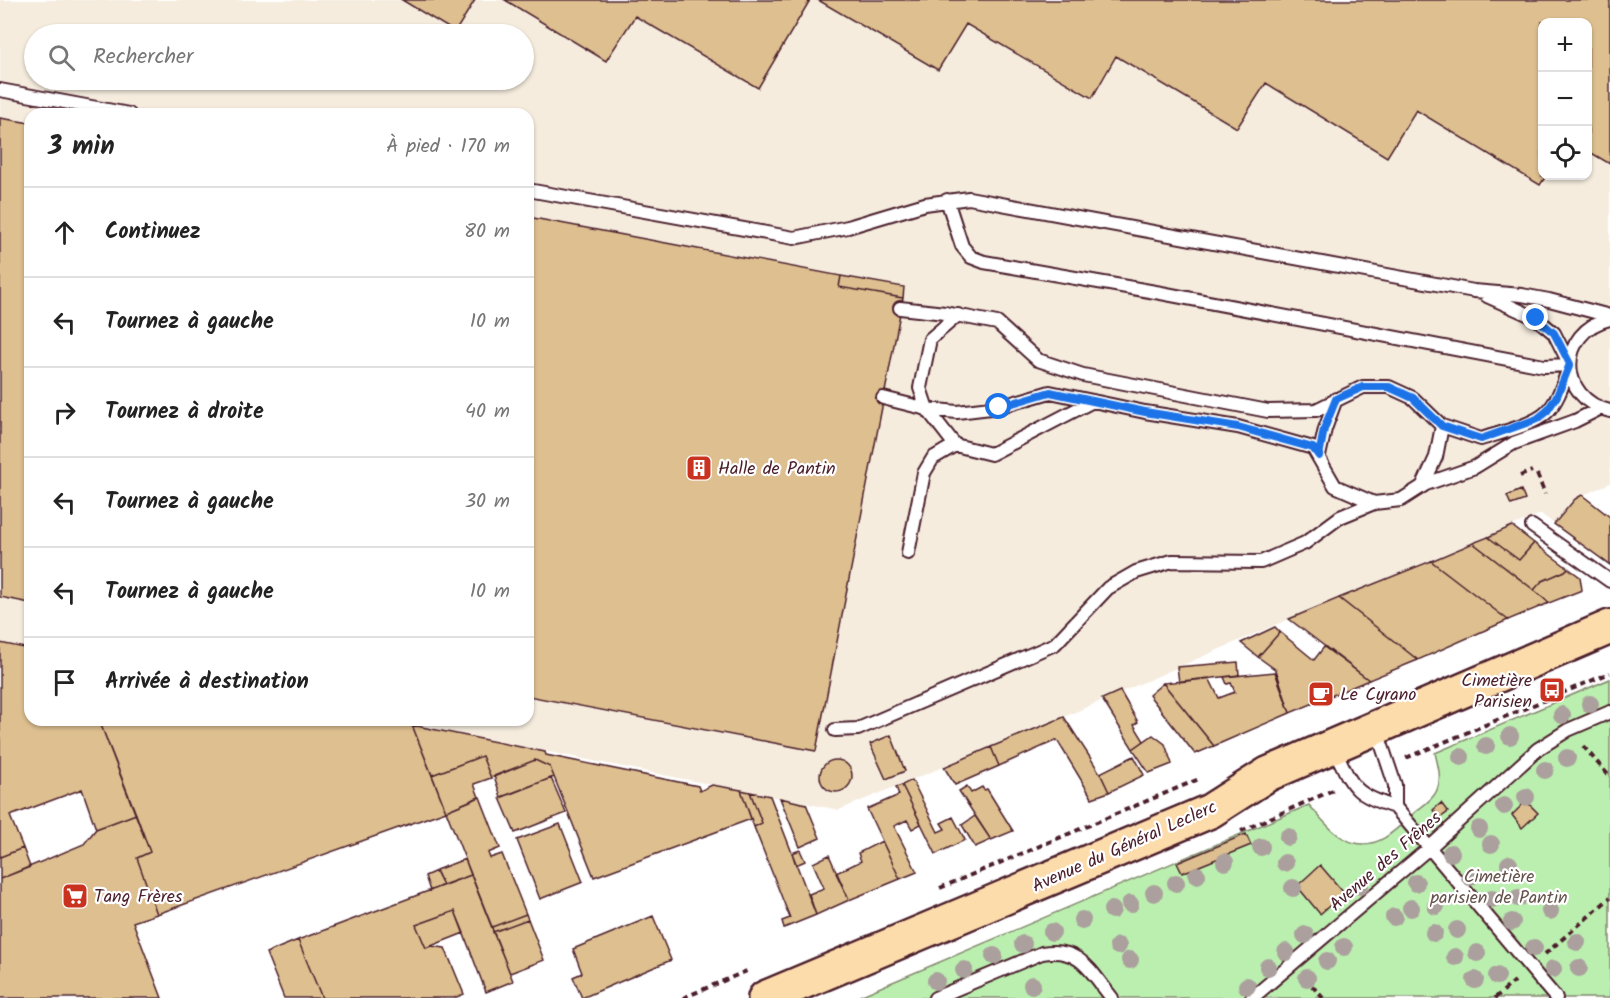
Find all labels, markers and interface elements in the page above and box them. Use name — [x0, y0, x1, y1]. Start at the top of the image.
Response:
map controls — [1538, 18, 1592, 180]
button: + — [1538, 18, 1592, 72]
search box — [24, 24, 534, 90]
text: Rechercher — [93, 40, 193, 75]
icon: search — [45, 41, 78, 74]
button: − — [1538, 72, 1592, 126]
text: 3 min — [48, 126, 115, 168]
button: locate — [1538, 126, 1592, 180]
text: À pied · 170 m — [386, 131, 510, 163]
text: Continuez — [105, 215, 201, 250]
icon: ahead — [48, 216, 81, 249]
text: 80 m — [464, 216, 510, 248]
route end — [1522, 304, 1548, 330]
text: Tournez à gauche — [105, 305, 274, 340]
icon: left — [48, 306, 81, 339]
text: 10 m — [470, 306, 510, 338]
route start — [985, 393, 1011, 419]
text: Tournez à droite — [105, 395, 264, 430]
icon: right — [48, 396, 81, 429]
text: 40 m — [465, 396, 510, 428]
building icon: Halle de Pantin — [684, 453, 714, 483]
place label: Halle de Pantin — [718, 455, 836, 484]
text: Tournez à gauche — [105, 485, 274, 520]
icon: left — [48, 486, 81, 519]
text: 30 m — [465, 486, 510, 518]
text: Tournez à gauche — [105, 575, 274, 610]
icon: left — [48, 576, 81, 609]
text: 10 m — [470, 576, 510, 608]
text: Arrivée à destination — [105, 665, 309, 700]
icon: arrive — [48, 666, 81, 699]
place label: Cimetière Parisien — [1461, 667, 1532, 717]
bus stop icon: Cimetière Parisien — [1537, 675, 1567, 705]
cafe icon: Le Cyrano — [1306, 679, 1336, 709]
place label: Le Cyrano — [1340, 681, 1417, 710]
street label: Avenue du Général Leclerc — [1027, 793, 1222, 901]
street label: Avenue des Frênes — [1323, 805, 1449, 919]
park label: Cimetière parisien de Pantin — [1429, 863, 1568, 913]
supermarket icon: Tang Frères — [60, 881, 90, 911]
place label: Tang Frères — [94, 883, 183, 912]

